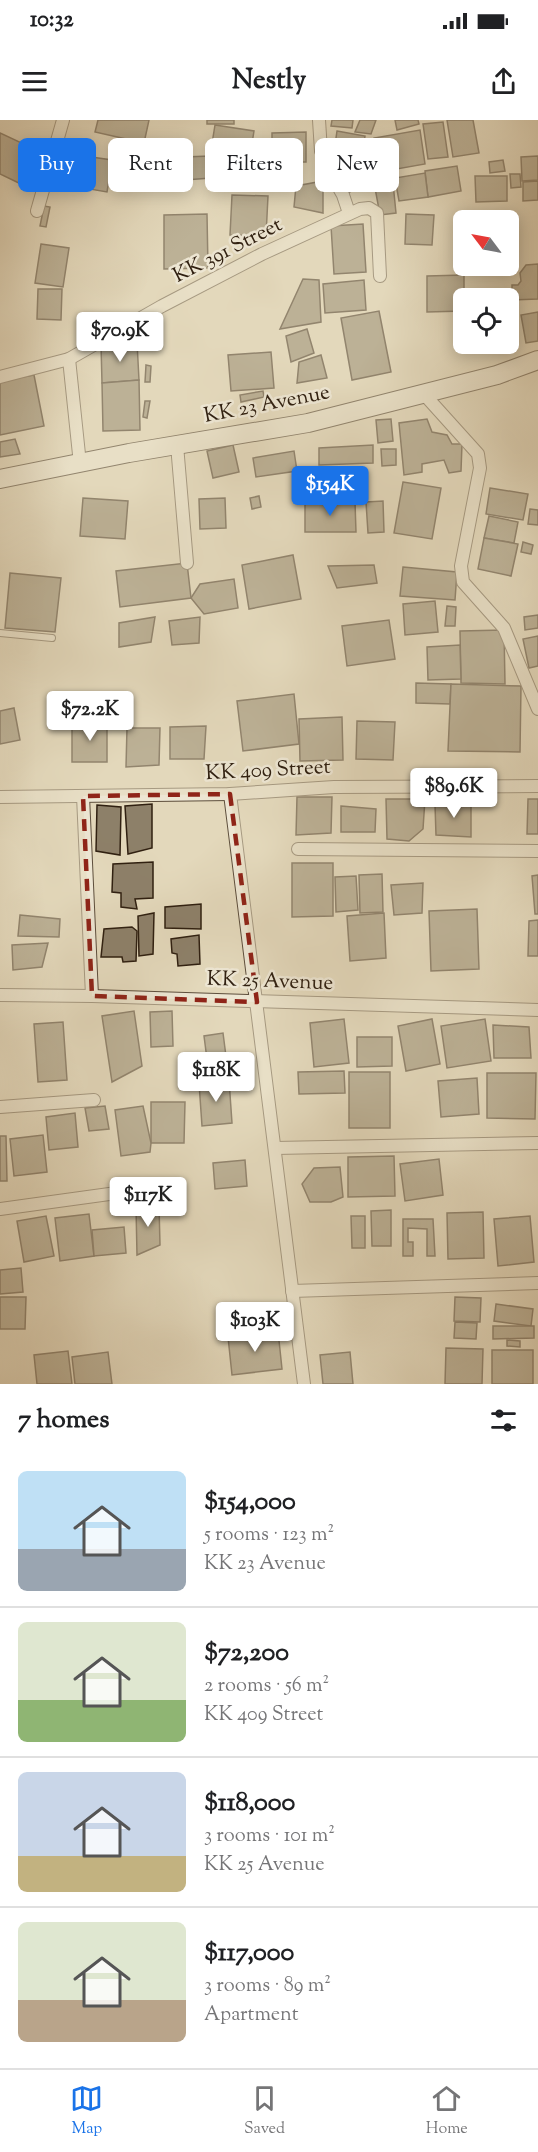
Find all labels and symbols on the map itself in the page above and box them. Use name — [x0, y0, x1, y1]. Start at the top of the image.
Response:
north arrow — [453, 210, 519, 276]
street label: KK 391 Street — [168, 211, 288, 291]
pin: $70.9K — [71, 312, 169, 363]
street label: KK 23 Avenue — [201, 378, 333, 432]
pin: $154K — [288, 466, 372, 517]
pin: $72.2K — [41, 691, 139, 742]
street label: KK 409 Street — [205, 753, 331, 789]
pin: $89.6K — [405, 768, 503, 819]
street label: KK 25 Avenue — [206, 965, 334, 999]
pin: $118K — [174, 1052, 258, 1103]
pin: $117K — [106, 1177, 190, 1228]
pin: $103K — [213, 1302, 297, 1353]

